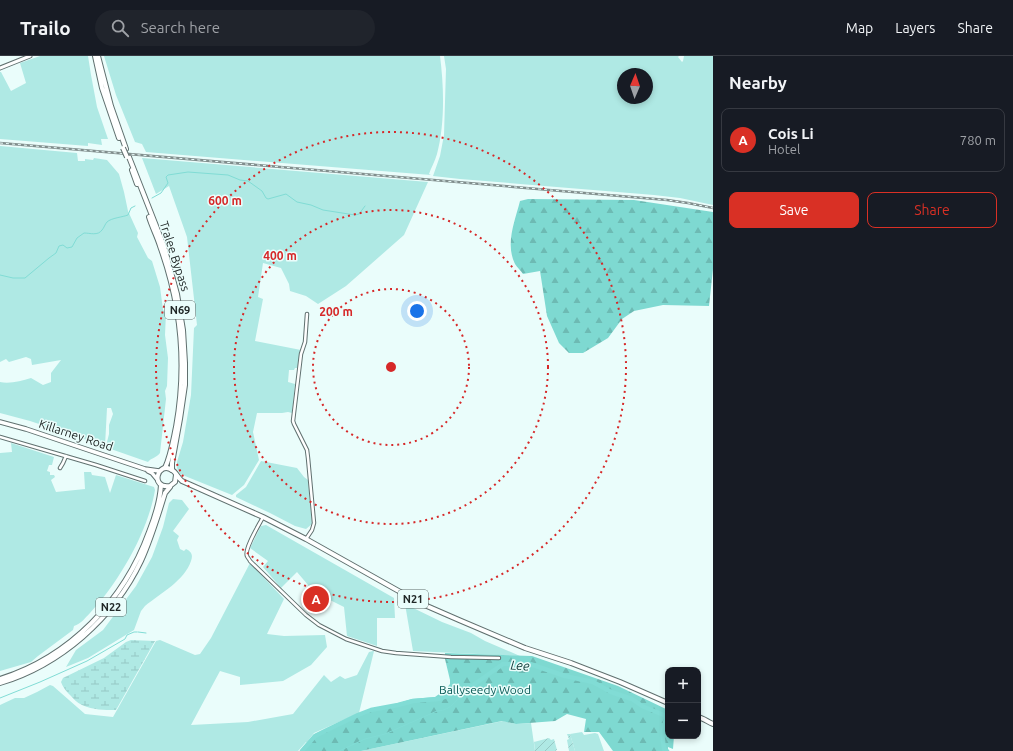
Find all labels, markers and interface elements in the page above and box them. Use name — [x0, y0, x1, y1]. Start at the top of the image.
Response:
search box — [95, 10, 375, 46]
text: Trailo — [20, 17, 71, 39]
icon: search — [109, 17, 131, 39]
text: Search here — [141, 19, 220, 36]
text: Map — [846, 20, 873, 36]
text: Layers — [895, 20, 935, 36]
text: Share — [957, 20, 993, 36]
north arrow — [617, 68, 653, 104]
text: Nearby — [729, 73, 787, 92]
text: Cois Li — [768, 125, 814, 142]
text: A — [738, 133, 748, 147]
text: 780 m — [960, 133, 996, 147]
text: Hotel — [768, 142, 800, 156]
button: Save — [729, 192, 859, 228]
button: Share — [867, 192, 997, 228]
text: 600 m — [208, 194, 242, 207]
street label: Tralee Bypass — [158, 219, 192, 293]
text: 400 m — [263, 249, 297, 262]
road number: N69 — [165, 301, 195, 319]
your location — [407, 301, 427, 321]
text: 200 m — [319, 305, 353, 318]
centre of rings — [384, 360, 398, 374]
street label: Killarney Road — [37, 417, 115, 453]
pin: A — [303, 584, 329, 614]
road number: N21 — [398, 590, 428, 608]
road number: N22 — [96, 598, 126, 616]
water label: Lee — [510, 658, 530, 673]
map controls — [665, 667, 701, 739]
button: + — [665, 667, 701, 703]
park label: Ballyseedy Wood — [439, 683, 531, 696]
button: − — [665, 703, 701, 739]

